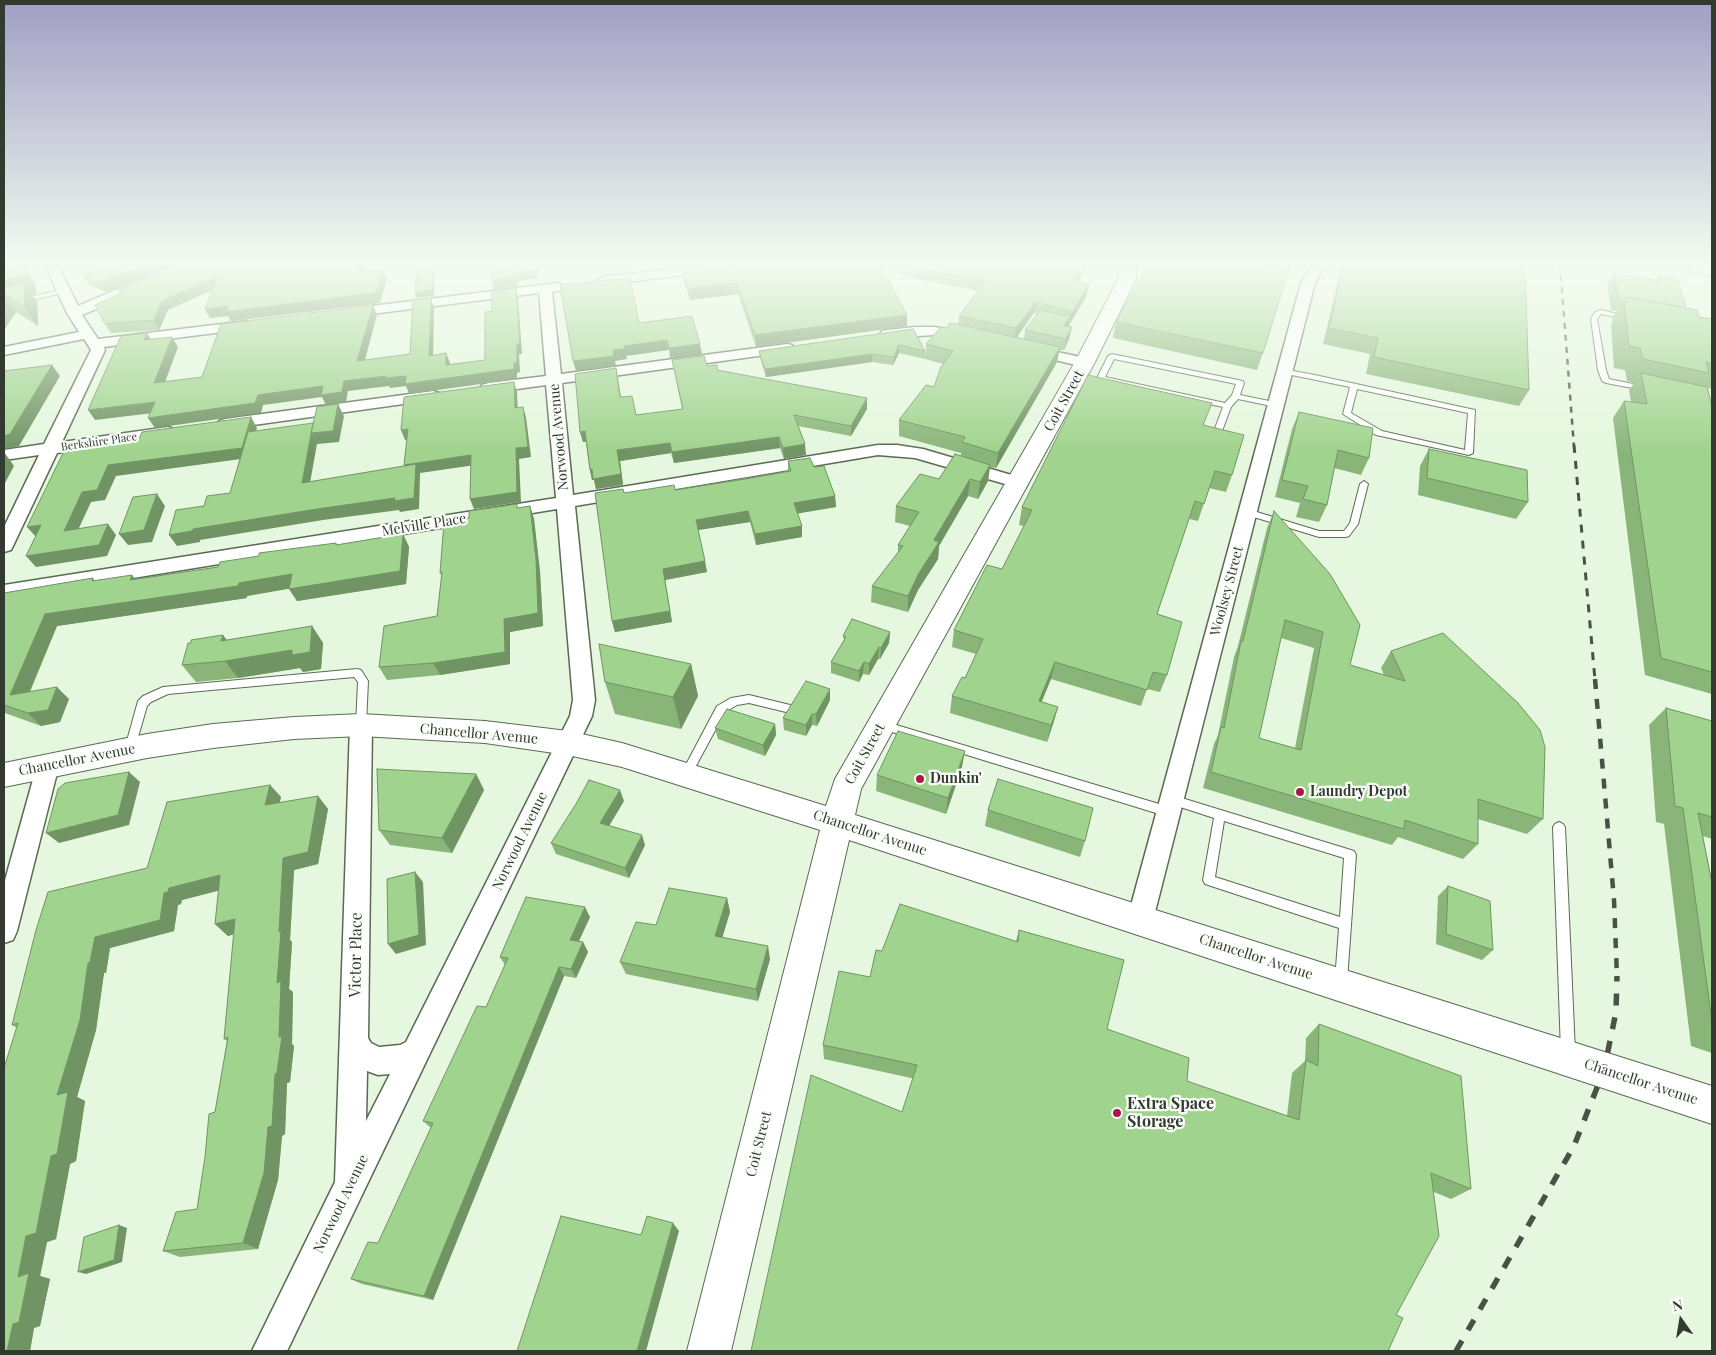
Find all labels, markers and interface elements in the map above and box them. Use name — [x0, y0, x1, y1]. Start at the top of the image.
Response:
street label: Coit Street — [1040, 367, 1088, 435]
street label: Norwood Avenue — [546, 383, 572, 491]
street label: Berkshire Place — [60, 430, 138, 454]
street label: Melville Place — [381, 510, 467, 540]
street label: Woolsey Street — [1207, 544, 1247, 638]
street label: Chancellor Avenue — [419, 720, 539, 748]
street label: Coit Street — [841, 720, 889, 788]
street label: Chancellor Avenue — [17, 740, 137, 780]
place label: Dunkin' — [930, 771, 982, 787]
marker: Dunkin' — [914, 773, 926, 785]
place label: Laundry Depot — [1310, 784, 1407, 800]
marker: Laundry Depot — [1294, 786, 1306, 798]
street label: Norwood Avenue — [489, 789, 551, 893]
street label: Chancellor Avenue — [811, 807, 929, 859]
street label: Victor Place — [346, 912, 366, 998]
street label: Chancellor Avenue — [1197, 931, 1315, 983]
street label: Chancellor Avenue — [1582, 1056, 1700, 1108]
place label: Extra Space Storage — [1127, 1094, 1214, 1132]
marker: Extra Space Storage — [1111, 1107, 1123, 1119]
street label: Coit Street — [743, 1109, 775, 1179]
street label: Norwood Avenue — [310, 1152, 372, 1256]
north arrow — [1656, 1295, 1706, 1345]
text: N — [1670, 1295, 1685, 1315]

